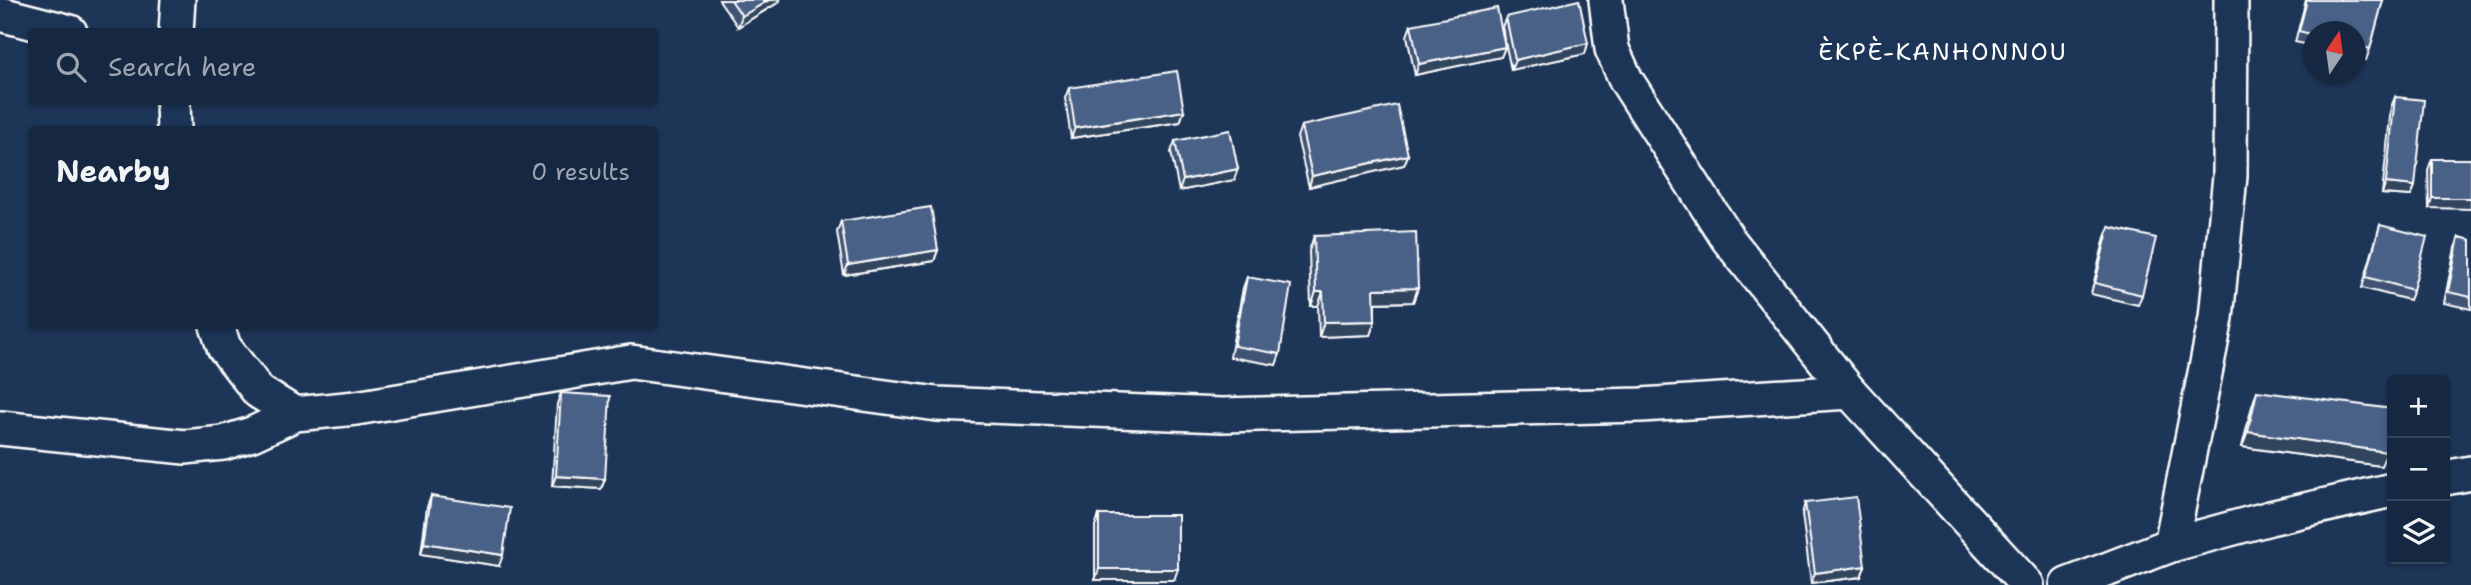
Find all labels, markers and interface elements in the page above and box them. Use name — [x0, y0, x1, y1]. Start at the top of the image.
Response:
north arrow — [2303, 21, 2366, 84]
search box — [28, 28, 658, 105]
district label: ÈKPÈ-KANHONNOU — [1818, 36, 2068, 68]
icon: search — [52, 48, 90, 86]
text: Search here — [108, 49, 257, 84]
text: Nearby — [56, 151, 171, 192]
text: 0 results — [531, 157, 630, 187]
map controls — [2387, 375, 2450, 564]
button: + — [2387, 375, 2450, 438]
button: − — [2387, 438, 2450, 501]
button: layers — [2387, 501, 2450, 564]

